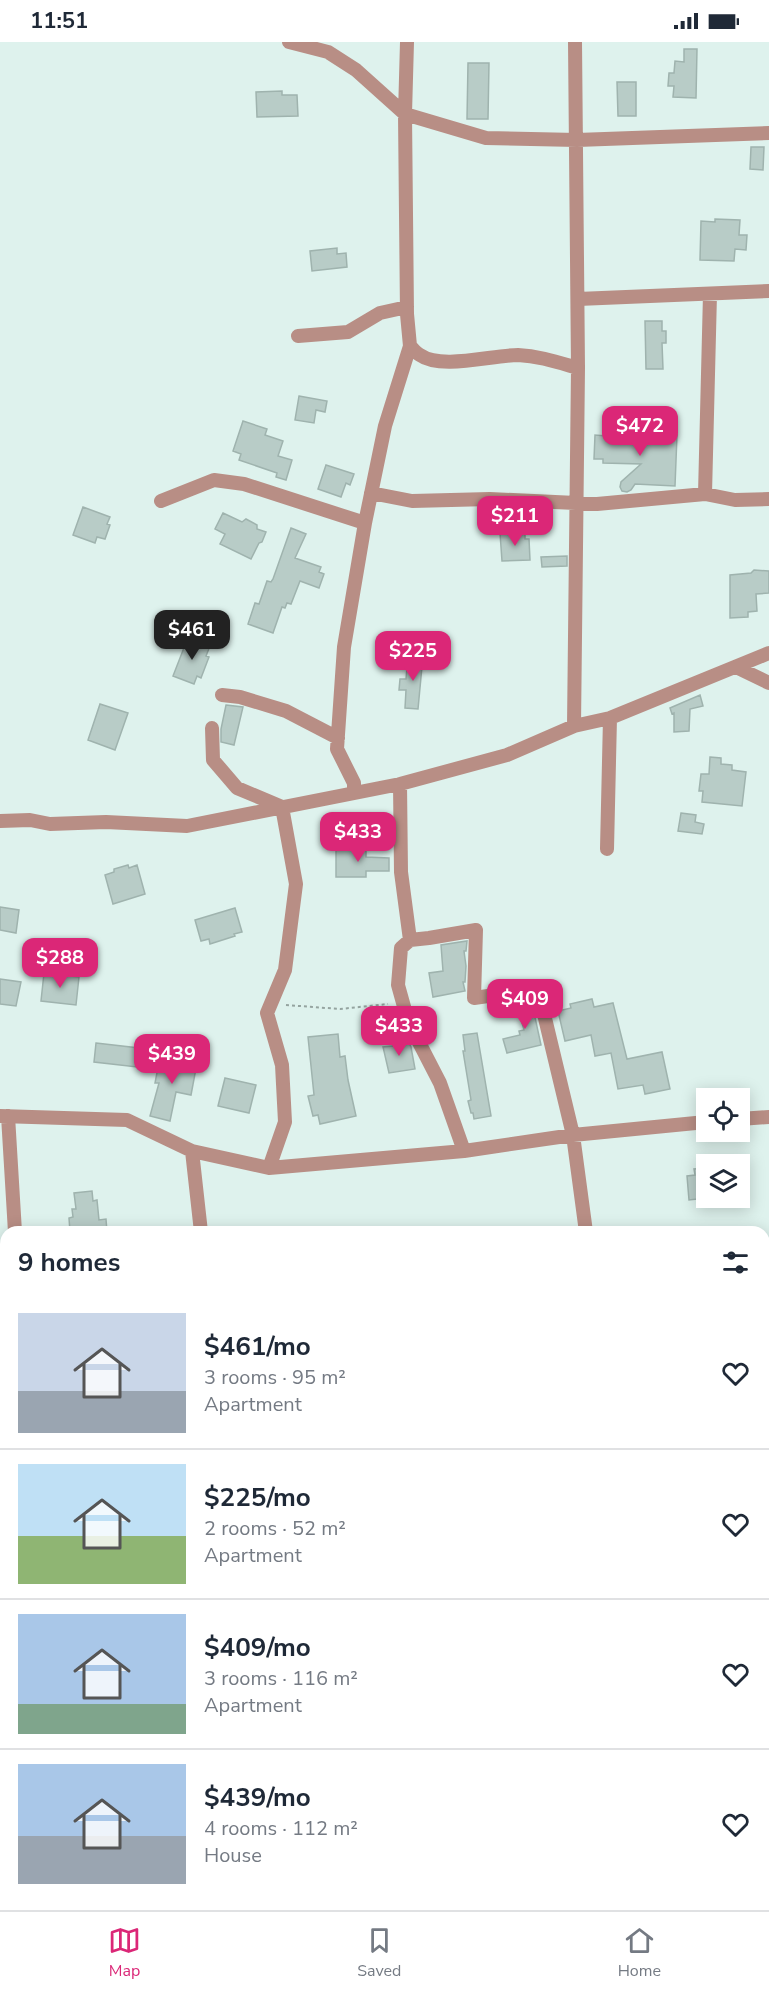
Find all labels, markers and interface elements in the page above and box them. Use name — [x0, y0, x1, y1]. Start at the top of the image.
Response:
text: 11:51 — [30, 6, 88, 36]
pin: $472 — [604, 406, 676, 457]
text: $472 — [616, 412, 664, 439]
pin: $211 — [479, 496, 551, 547]
text: $211 — [491, 502, 539, 529]
pin: $461 — [156, 610, 228, 661]
text: $461 — [168, 616, 216, 643]
pin: $225 — [377, 631, 449, 682]
text: $225 — [389, 637, 437, 664]
pin: $433 — [322, 812, 394, 863]
text: $433 — [334, 818, 382, 845]
pin: $288 — [24, 938, 96, 989]
text: $288 — [36, 944, 84, 971]
pin: $409 — [489, 979, 561, 1030]
text: $409 — [501, 985, 549, 1012]
pin: $433 — [363, 1006, 435, 1057]
text: $433 — [375, 1012, 423, 1039]
pin: $439 — [136, 1034, 208, 1085]
text: $439 — [148, 1040, 196, 1067]
map controls — [696, 1088, 750, 1208]
button: locate — [696, 1088, 750, 1142]
button: layers — [696, 1154, 750, 1208]
text: 9 homes — [18, 1245, 120, 1280]
icon: filters — [719, 1246, 752, 1279]
text: $461/mo — [204, 1329, 311, 1364]
icon: home — [66, 1337, 138, 1409]
icon: heart — [719, 1357, 752, 1390]
text: 3 rooms · 95 m² — [204, 1364, 346, 1391]
text: Apartment — [204, 1391, 302, 1418]
text: $225/mo — [204, 1480, 311, 1515]
icon: home — [66, 1488, 138, 1560]
icon: heart — [719, 1508, 752, 1541]
text: 2 rooms · 52 m² — [204, 1515, 346, 1542]
text: Apartment — [204, 1542, 302, 1569]
text: $409/mo — [204, 1630, 311, 1665]
icon: home — [66, 1638, 138, 1710]
icon: heart — [719, 1658, 752, 1691]
text: 3 rooms · 116 m² — [204, 1665, 358, 1692]
text: Apartment — [204, 1692, 302, 1719]
text: $439/mo — [204, 1780, 311, 1815]
icon: home — [66, 1788, 138, 1860]
icon: heart — [719, 1808, 752, 1841]
text: 4 rooms · 112 m² — [204, 1815, 358, 1842]
text: House — [204, 1842, 262, 1869]
tab: Map — [108, 1924, 141, 1982]
tab: Saved — [357, 1924, 401, 1982]
tab: Home — [618, 1924, 661, 1982]

